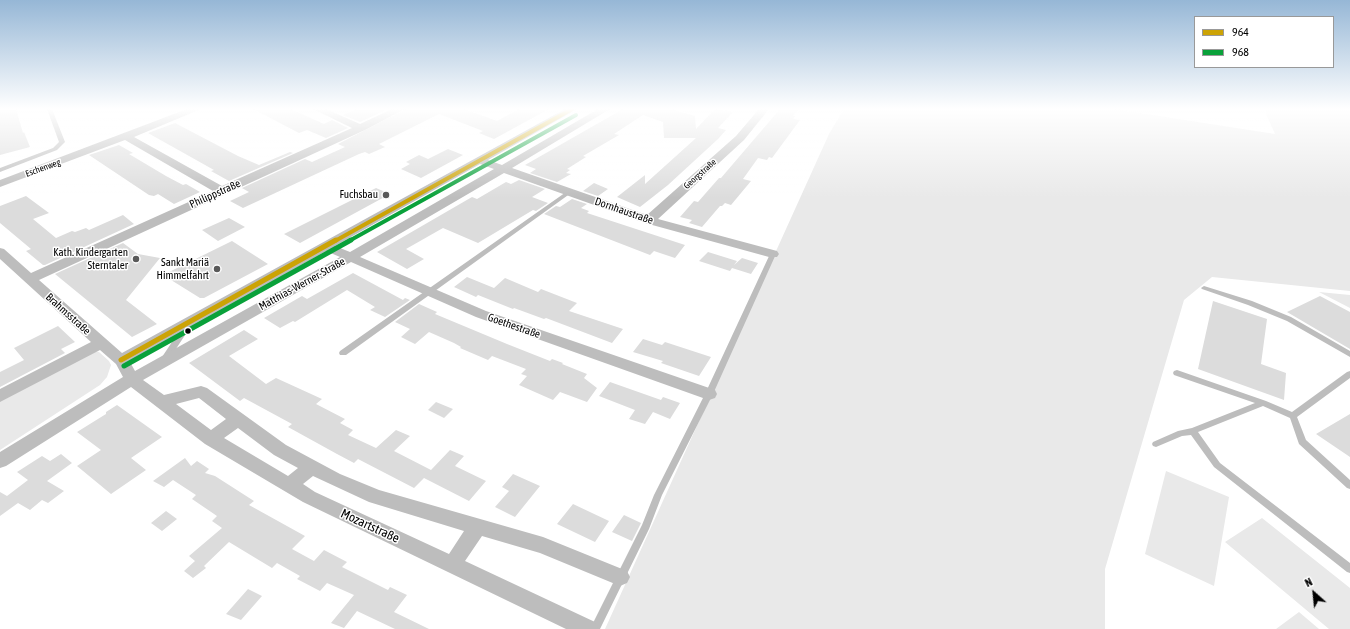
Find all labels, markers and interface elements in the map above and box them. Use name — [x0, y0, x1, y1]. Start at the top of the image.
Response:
legend — [1194, 16, 1334, 68]
text: 964 — [1232, 25, 1249, 39]
text: 968 — [1232, 45, 1249, 59]
street label: Eschenweg — [24, 157, 62, 179]
street label: Georgstraße — [682, 157, 718, 191]
street label: Philippstraße — [187, 177, 243, 211]
place label: Fuchsbau — [339, 188, 378, 202]
marker: Fuchsbau — [381, 190, 391, 200]
street label: Dornhaustraße — [593, 195, 655, 227]
place label: Kath. Kindergarten Sterntaler — [53, 246, 128, 272]
marker: Kath. Kindergarten Sterntaler — [131, 254, 141, 264]
street label: Matthias-Werner-Straße — [256, 255, 348, 313]
place label: Sankt Mariä Himmelfahrt — [157, 256, 209, 282]
marker: Sankt Mariä Himmelfahrt — [212, 264, 222, 274]
street label: Brahmsstraße — [43, 290, 93, 338]
street label: Goethestraße — [486, 311, 542, 341]
unlabelled marker — [183, 326, 193, 336]
street label: Mozartstraße — [338, 506, 402, 546]
north arrow — [1294, 573, 1334, 613]
text: N — [1303, 575, 1314, 589]

